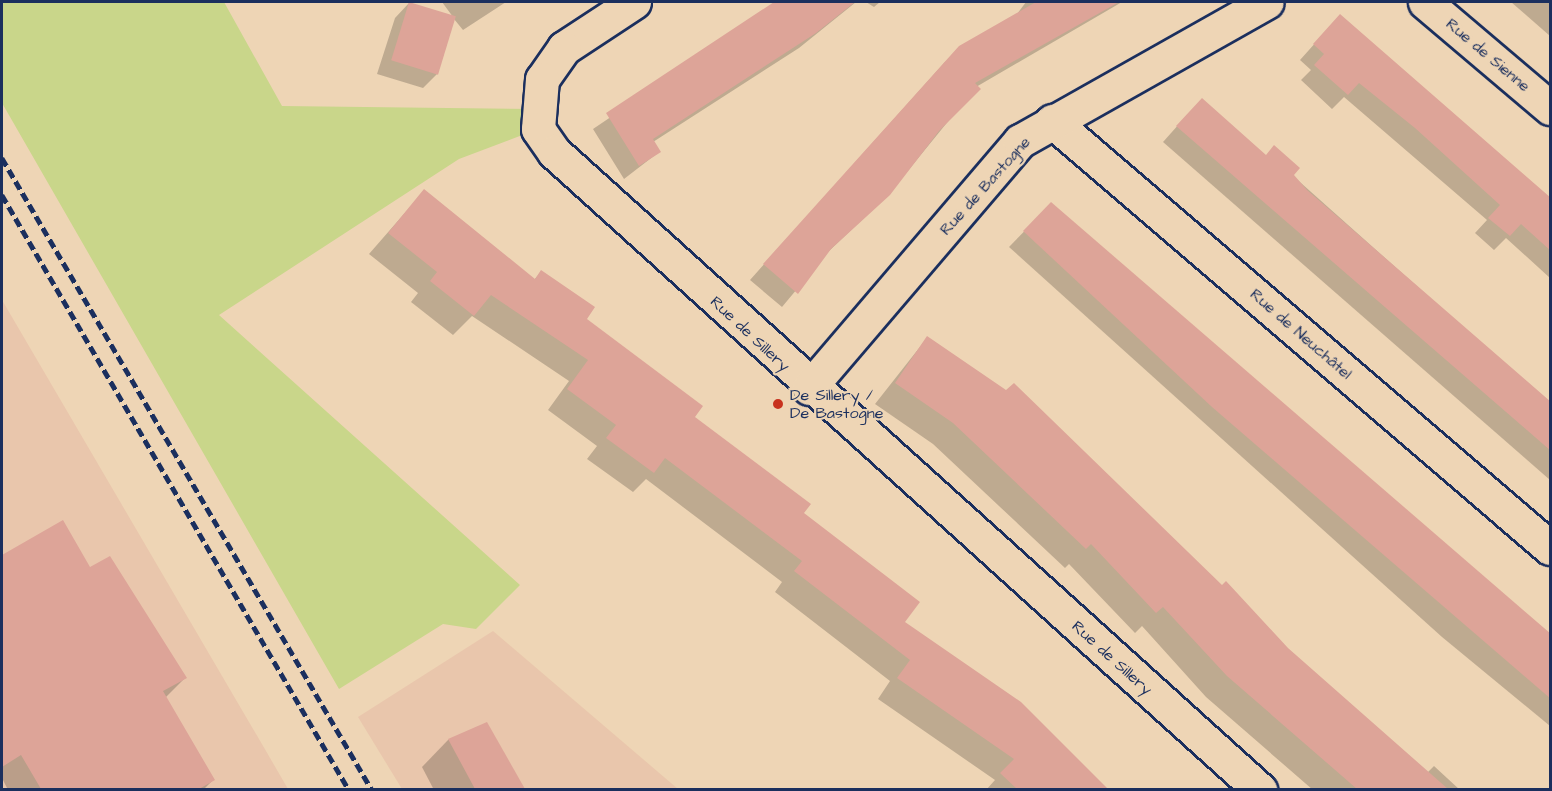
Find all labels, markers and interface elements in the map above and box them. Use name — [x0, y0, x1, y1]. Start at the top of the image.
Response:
street label: Rue de Sienne — [1442, 14, 1534, 96]
street label: Rue de Bastogne — [936, 133, 1034, 239]
street label: Rue de Neuchâtel — [1246, 285, 1356, 383]
street label: Rue de Sillery — [706, 292, 794, 376]
place label: De Sillery / De Bastogne — [790, 385, 883, 423]
marker: De Sillery / De Bastogne — [771, 397, 785, 411]
street label: Rue de Sillery — [1068, 617, 1156, 699]

